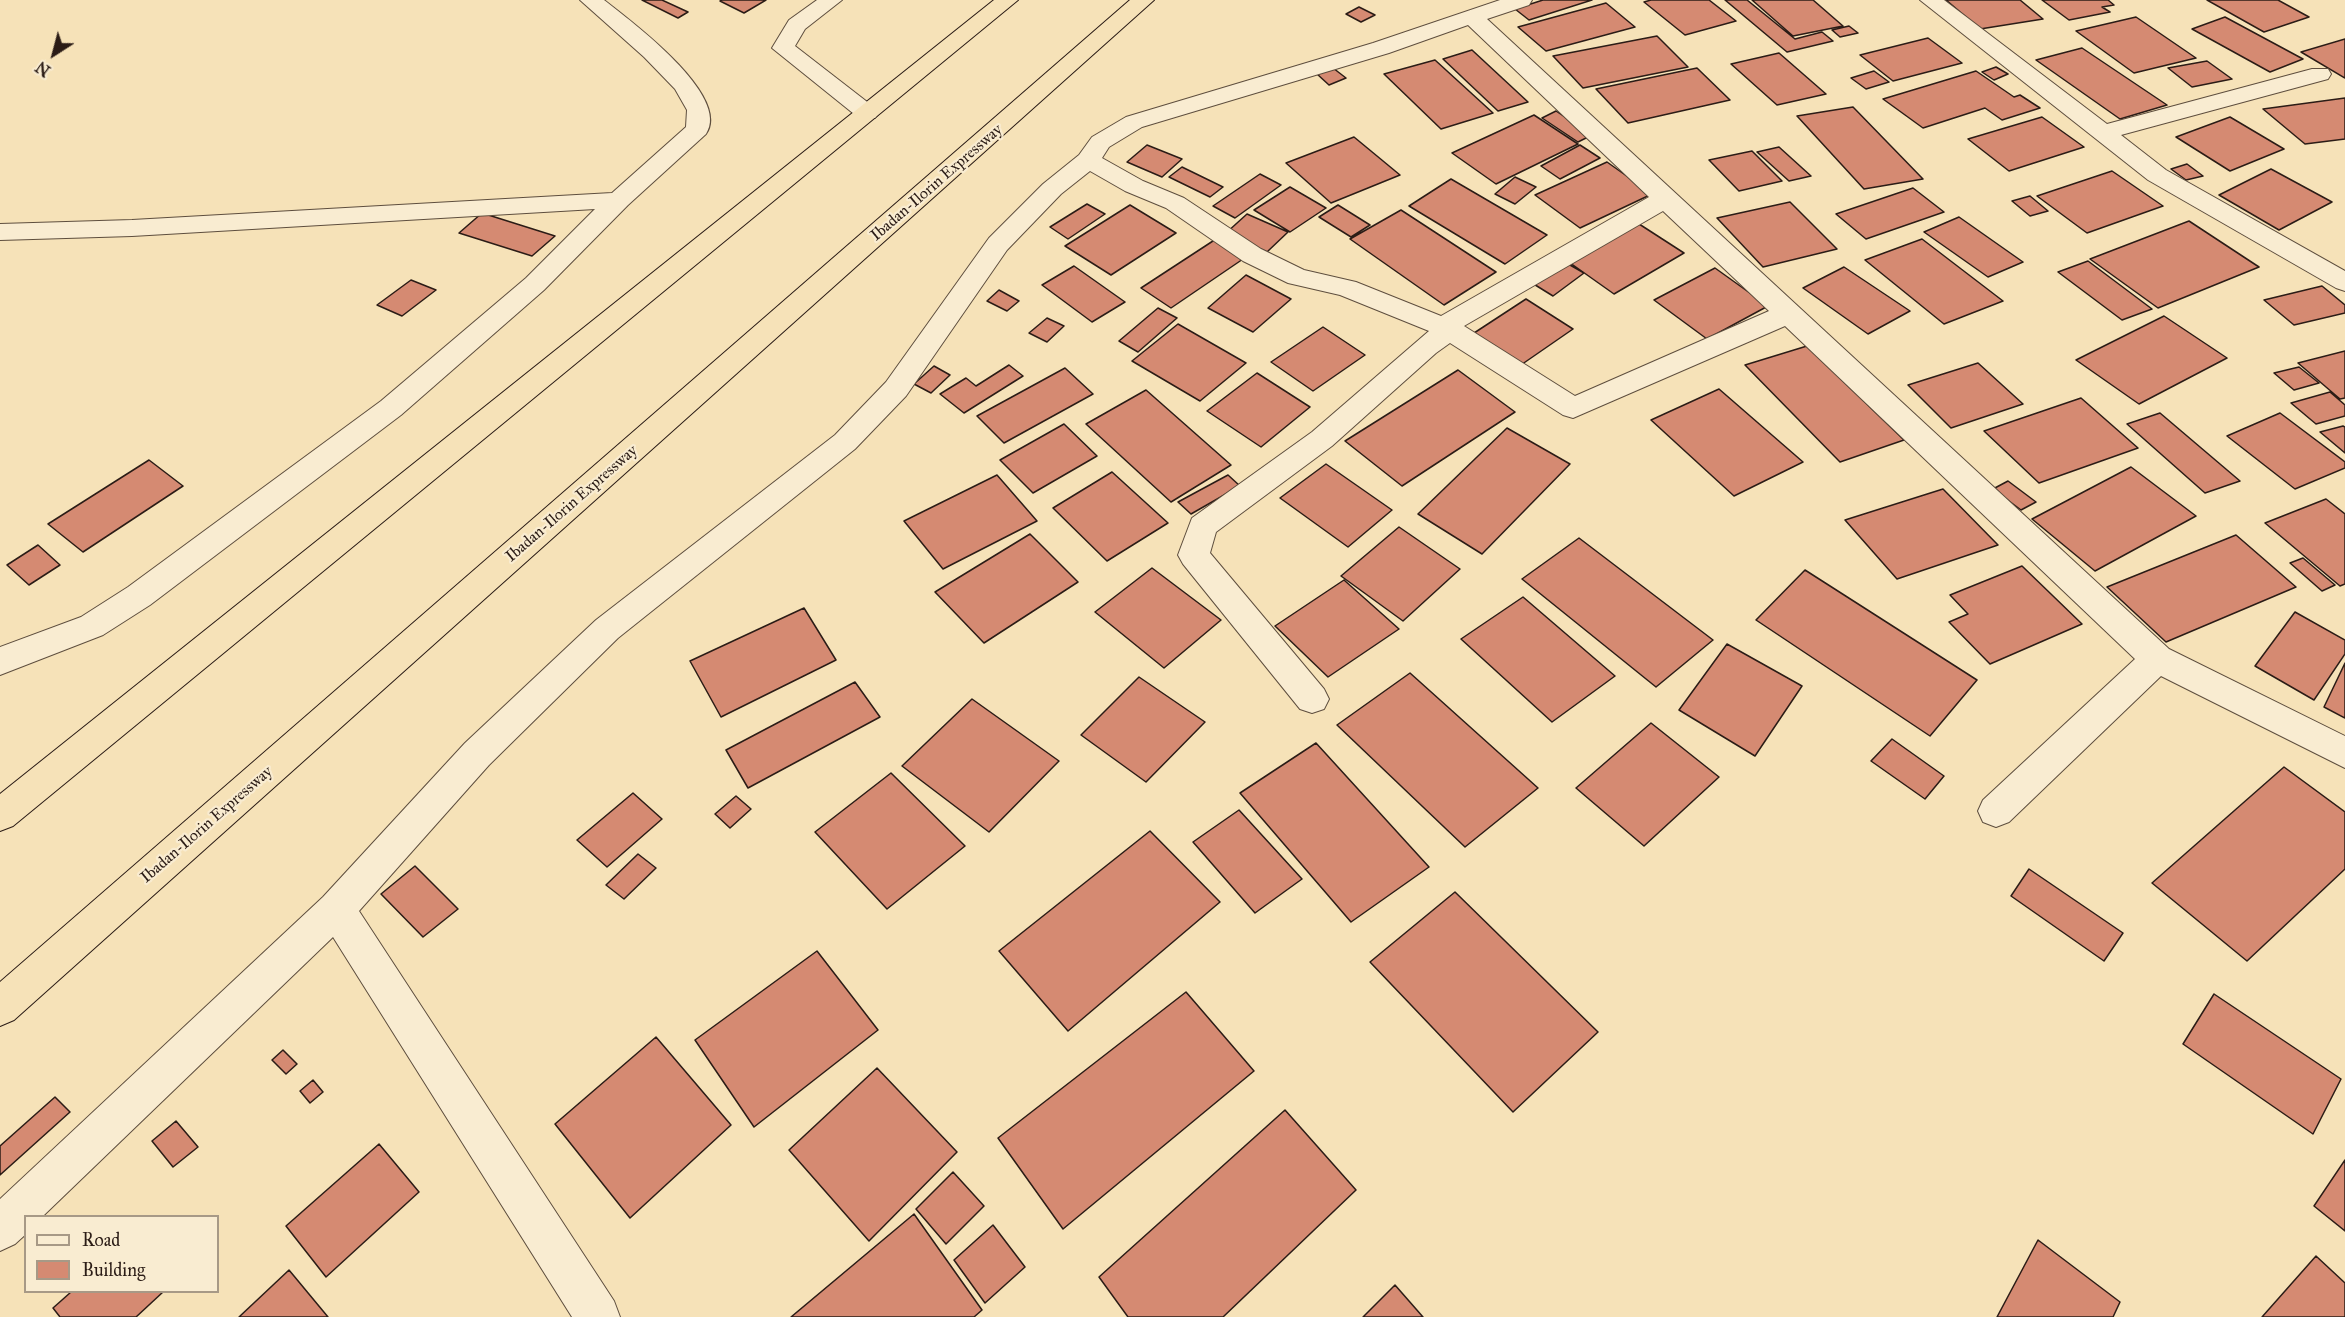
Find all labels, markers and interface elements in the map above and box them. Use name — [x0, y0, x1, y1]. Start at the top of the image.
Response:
north arrow — [24, 24, 84, 84]
text: N — [32, 57, 54, 81]
street label: Ibadan-Ilorin Expressway — [867, 121, 1007, 245]
street label: Ibadan-Ilorin Expressway — [502, 442, 642, 566]
street label: Ibadan-Ilorin Expressway — [137, 763, 277, 887]
legend — [24, 1215, 219, 1293]
text: Road — [82, 1229, 120, 1251]
text: Building — [82, 1259, 145, 1281]

